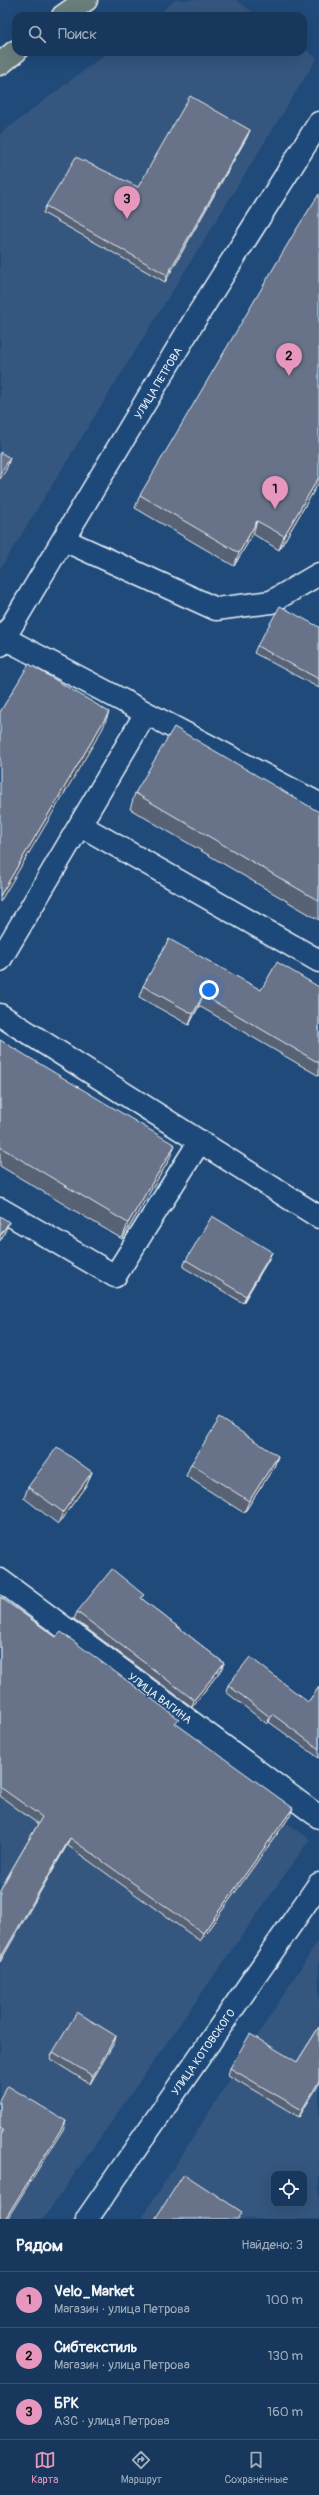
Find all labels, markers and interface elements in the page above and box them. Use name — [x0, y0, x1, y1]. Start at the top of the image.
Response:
search box — [12, 12, 307, 56]
icon: search — [26, 23, 48, 45]
text: Поиск — [58, 25, 97, 44]
pin: 3 — [114, 186, 140, 219]
pin: 2 — [276, 343, 302, 376]
street label: УЛИЦА ПЕТРОВА — [132, 345, 185, 421]
pin: 1 — [262, 476, 288, 509]
your location — [199, 980, 219, 1000]
street label: УЛИЦА ВАГИНА — [125, 1670, 194, 1727]
street label: УЛИЦА КОТОВСКОГО — [169, 2007, 238, 2098]
map controls — [271, 2171, 307, 2207]
button: locate — [271, 2171, 307, 2207]
text: Рядом — [16, 2235, 63, 2256]
text: Найдено: 3 — [241, 2237, 303, 2253]
text: Velo_Market — [54, 2282, 134, 2301]
text: 1 — [26, 2292, 32, 2308]
text: 100 m — [266, 2292, 303, 2308]
text: Магазин · улица Петрова — [54, 2301, 190, 2317]
text: Сибтекстиль — [54, 2338, 138, 2357]
text: 2 — [25, 2348, 33, 2364]
text: 130 m — [267, 2348, 303, 2364]
text: Магазин · улица Петрова — [54, 2357, 190, 2373]
text: БРК — [54, 2394, 79, 2413]
text: 3 — [25, 2404, 33, 2420]
text: 160 m — [267, 2404, 303, 2420]
text: АЗС · улица Петрова — [54, 2413, 170, 2429]
tab: Карта — [31, 2449, 58, 2486]
tab: Маршрут — [121, 2449, 162, 2486]
tab: Сохранённые — [224, 2449, 288, 2486]

